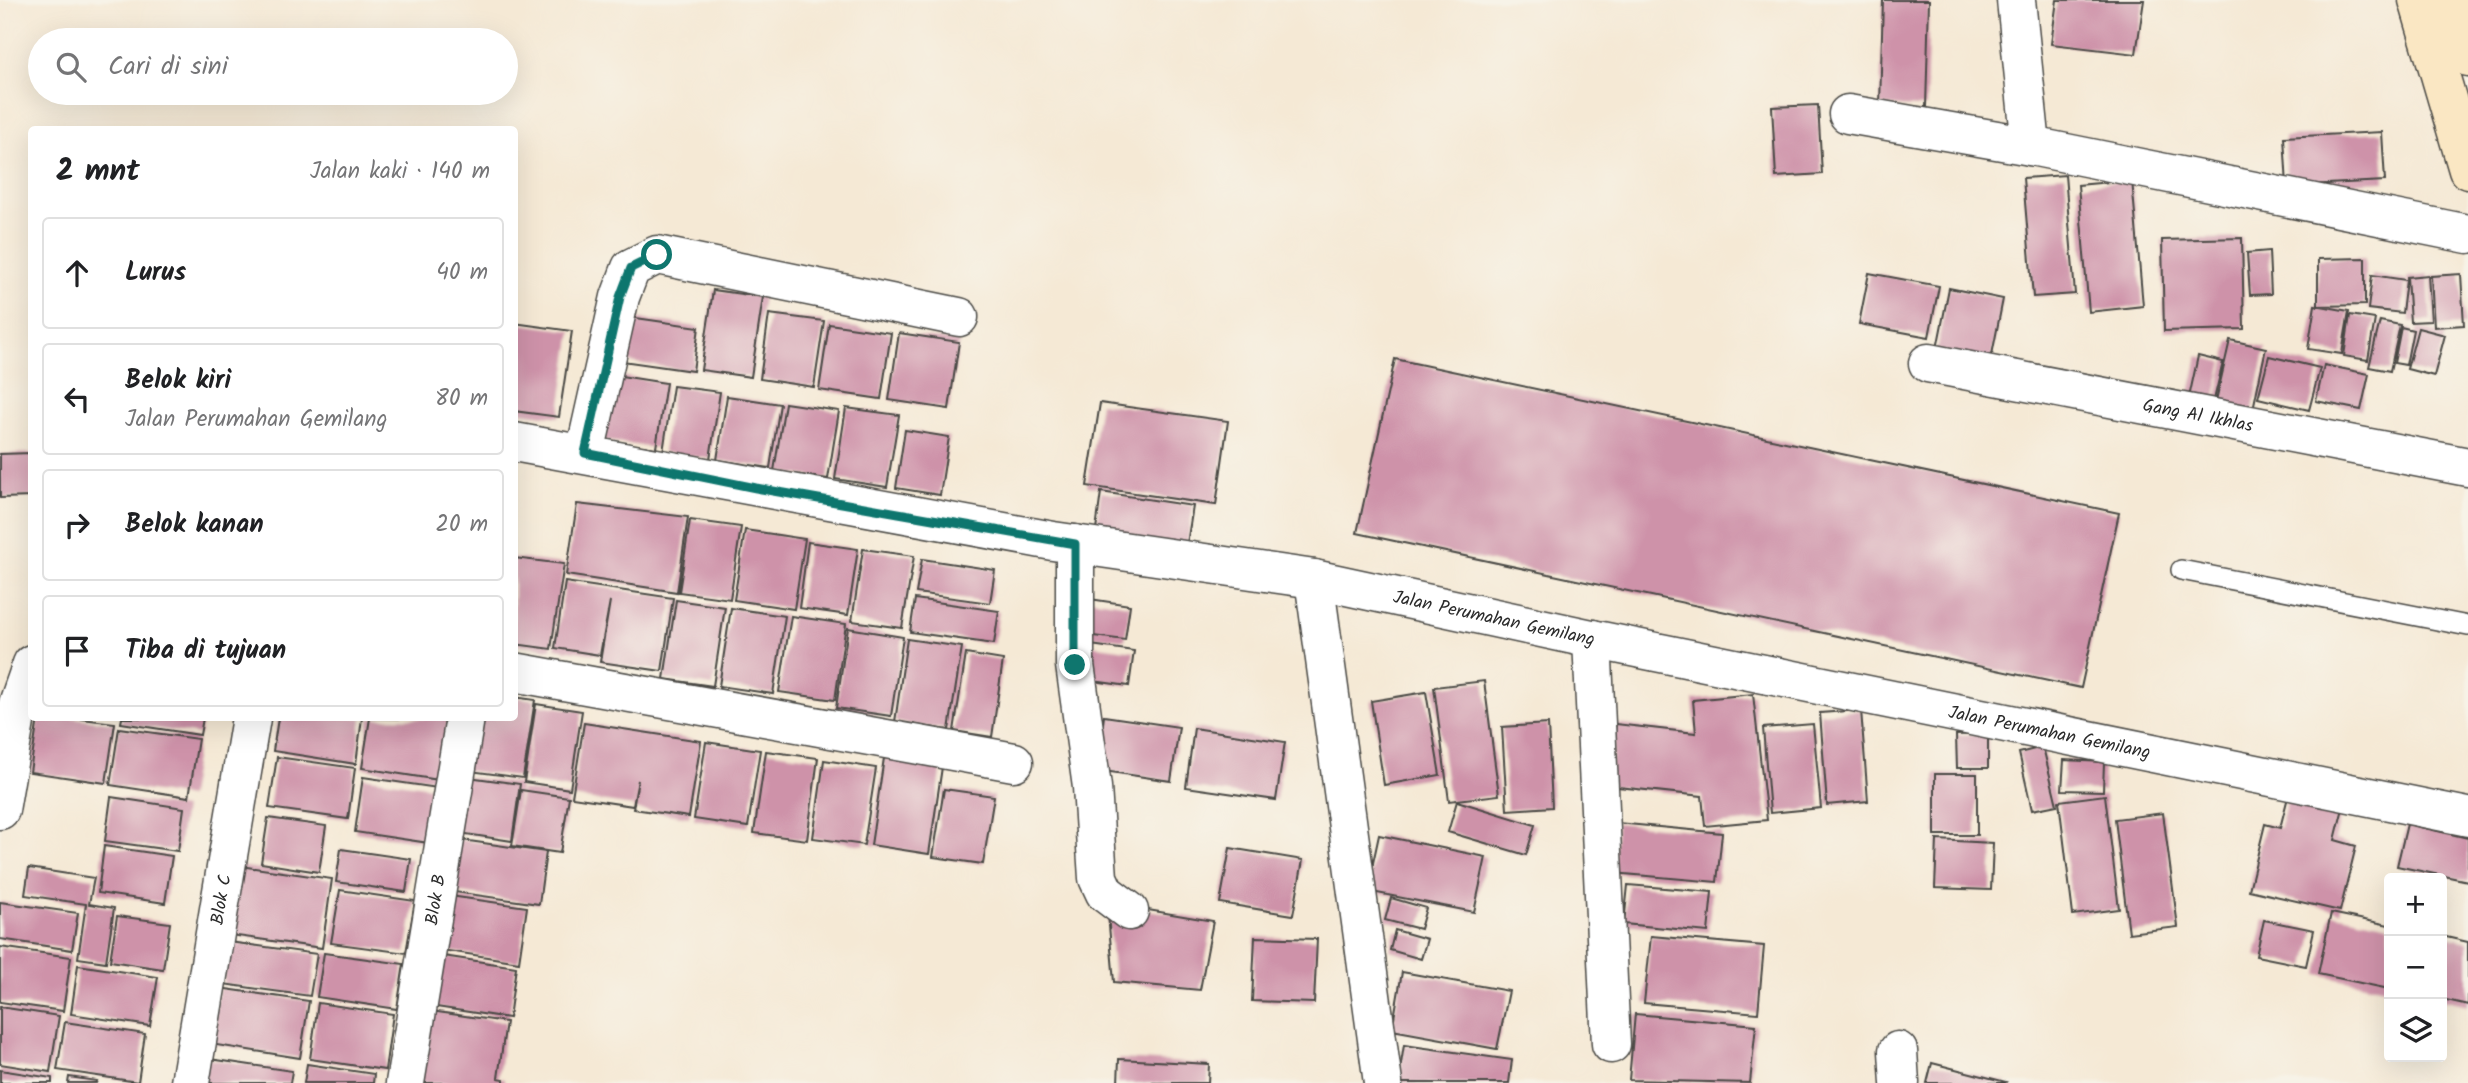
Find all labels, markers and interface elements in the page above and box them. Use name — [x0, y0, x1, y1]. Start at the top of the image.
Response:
search box — [28, 28, 518, 105]
text: Cari di sini — [108, 46, 228, 88]
icon: search — [52, 48, 90, 86]
text: 2 mnt — [56, 148, 140, 196]
text: Jalan kaki · 140 m — [310, 154, 490, 190]
route start — [641, 239, 672, 270]
text: Lurus — [125, 252, 186, 294]
icon: ahead — [58, 254, 96, 292]
text: 40 m — [436, 255, 488, 291]
text: Belok kiri — [125, 360, 231, 402]
icon: left — [58, 380, 96, 418]
text: 80 m — [435, 381, 488, 417]
street label: Gang Al Ikhlas — [2140, 392, 2256, 441]
text: Jalan Perumahan Gemilang — [125, 402, 387, 438]
text: Belok kanan — [125, 504, 264, 546]
icon: right — [58, 506, 96, 544]
text: 20 m — [436, 507, 488, 543]
street label: Jalan Perumahan Gemilang — [1390, 583, 1597, 655]
text: Tiba di tujuan — [125, 630, 286, 672]
icon: arrive — [58, 632, 96, 670]
route end — [1059, 649, 1090, 680]
street label: Jalan Perumahan Gemilang — [1946, 699, 2153, 768]
street label: Blok C — [204, 872, 241, 927]
street label: Blok B — [418, 872, 455, 927]
map controls — [2384, 873, 2447, 1062]
button: + — [2384, 873, 2447, 936]
button: − — [2384, 936, 2447, 999]
button: layers — [2384, 999, 2447, 1062]

